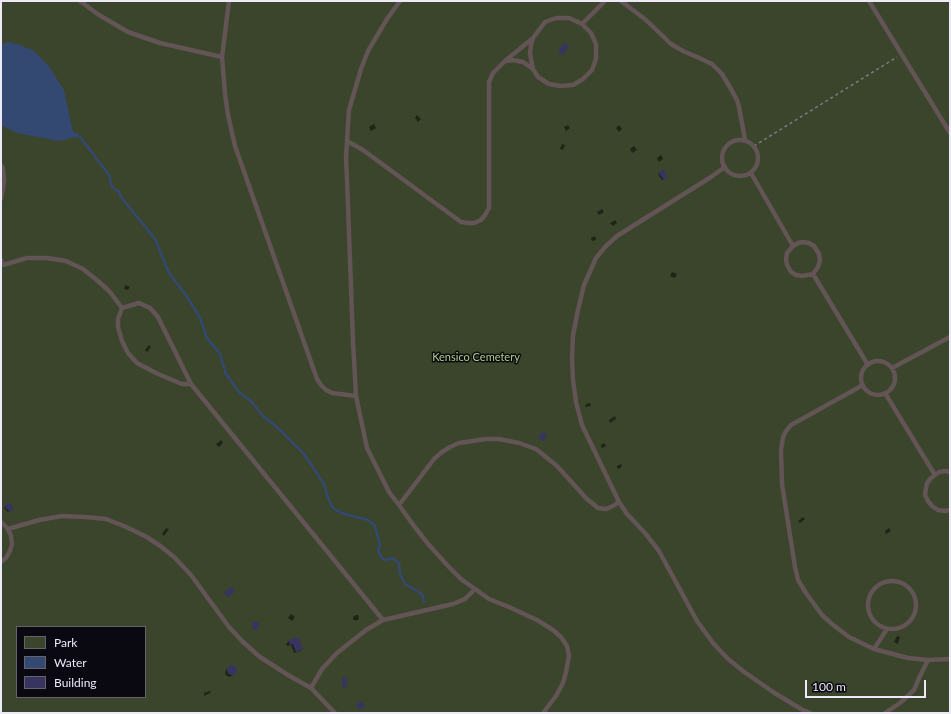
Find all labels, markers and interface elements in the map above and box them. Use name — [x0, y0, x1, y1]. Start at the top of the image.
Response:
park label: Kensico Cemetery — [432, 350, 520, 364]
legend — [16, 626, 146, 698]
text: Park — [54, 635, 77, 650]
text: Water — [54, 655, 87, 670]
scale bar — [807, 672, 928, 698]
text: Building — [54, 675, 97, 690]
text: 100 m — [812, 679, 846, 694]

